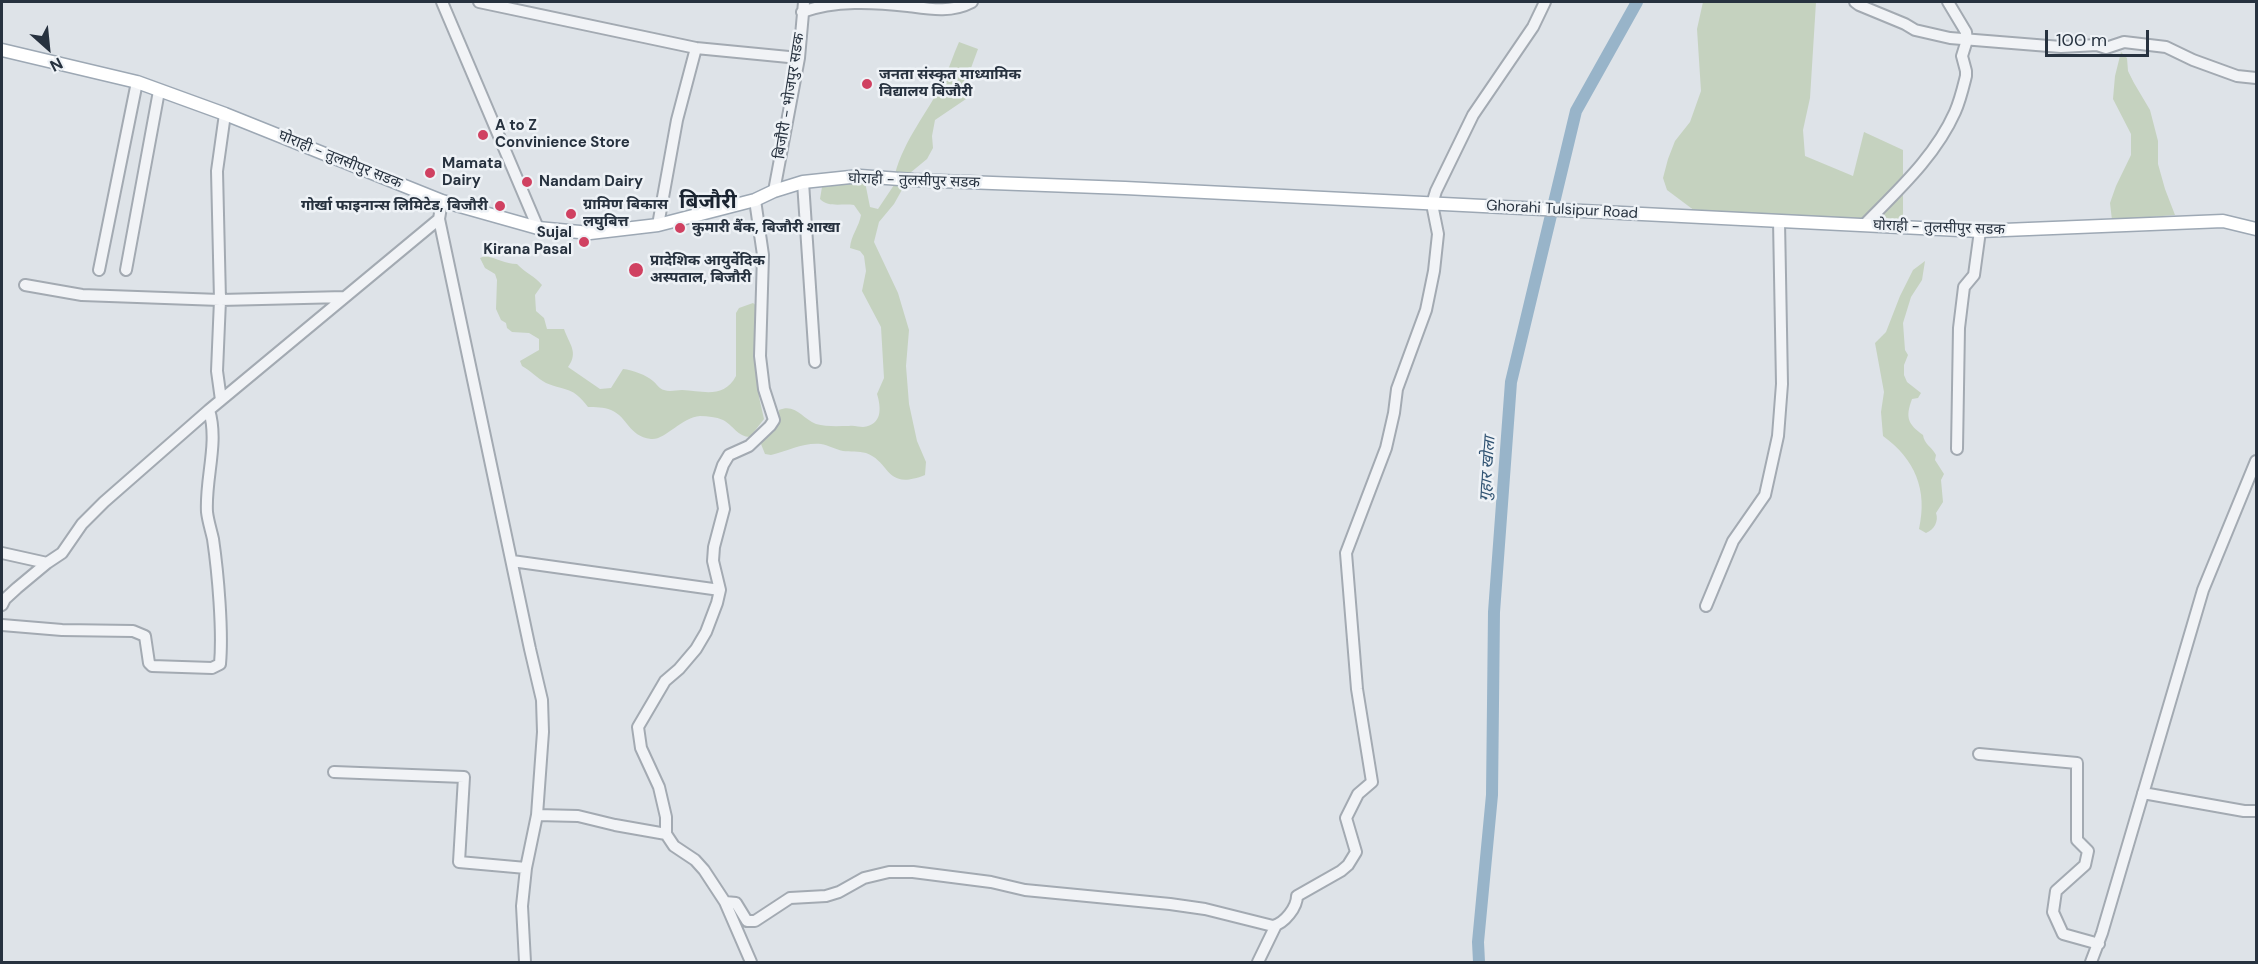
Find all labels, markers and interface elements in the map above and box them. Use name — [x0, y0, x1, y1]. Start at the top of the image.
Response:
north arrow — [18, 18, 78, 78]
scale bar — [2048, 18, 2152, 56]
text: 100 m — [2056, 28, 2107, 52]
street label: बिजौरी - भोजपुर सडक — [771, 32, 809, 160]
text: N — [46, 52, 66, 76]
place label: जनता संस्कृत माध्यामिक विद्यालय बिजौरी — [879, 66, 1021, 101]
marker: जनता संस्कृत माध्यामिक विद्यालय बिजौरी — [860, 77, 874, 91]
place label: A to Z Convinience Store — [495, 117, 630, 152]
street label: घोराही - तुलसीपुर सडक — [276, 127, 404, 193]
marker: A to Z Convinience Store — [476, 128, 490, 142]
place label: Mamata Dairy — [442, 155, 502, 190]
marker: Mamata Dairy — [423, 166, 437, 180]
street label: घोराही - तुलसीपुर सडक — [848, 170, 980, 192]
place label: Nandam Dairy — [539, 173, 643, 191]
marker: Nandam Dairy — [520, 175, 534, 189]
district label: बिजौरी — [679, 189, 737, 215]
place label: ग्रामिण बिकास लघुबित्त — [583, 196, 668, 231]
place label: गोर्खा फाइनान्स लिमिटेड, बिजौरी — [301, 197, 488, 215]
street label: Ghorahi Tulsipur Road — [1486, 197, 1638, 223]
marker: गोर्खा फाइनान्स लिमिटेड, बिजौरी — [493, 199, 507, 213]
marker: ग्रामिण बिकास लघुबित्त — [564, 207, 578, 221]
street label: घोराही - तुलसीपुर सडक — [1873, 217, 2005, 239]
place label: कुमारी बैंक, बिजौरी शाखा — [692, 219, 840, 237]
marker: कुमारी बैंक, बिजौरी शाखा — [673, 221, 687, 235]
place label: Sujal Kirana Pasal — [483, 224, 572, 259]
marker: Sujal Kirana Pasal — [577, 235, 591, 249]
place label: प्रादेशिक आयुर्वेदिक अस्पताल, बिजौरी — [650, 252, 765, 287]
marker: प्रादेशिक आयुर्वेदिक अस्पताल, बिजौरी — [627, 261, 645, 279]
water label: गुहार खोला — [1476, 436, 1500, 502]

